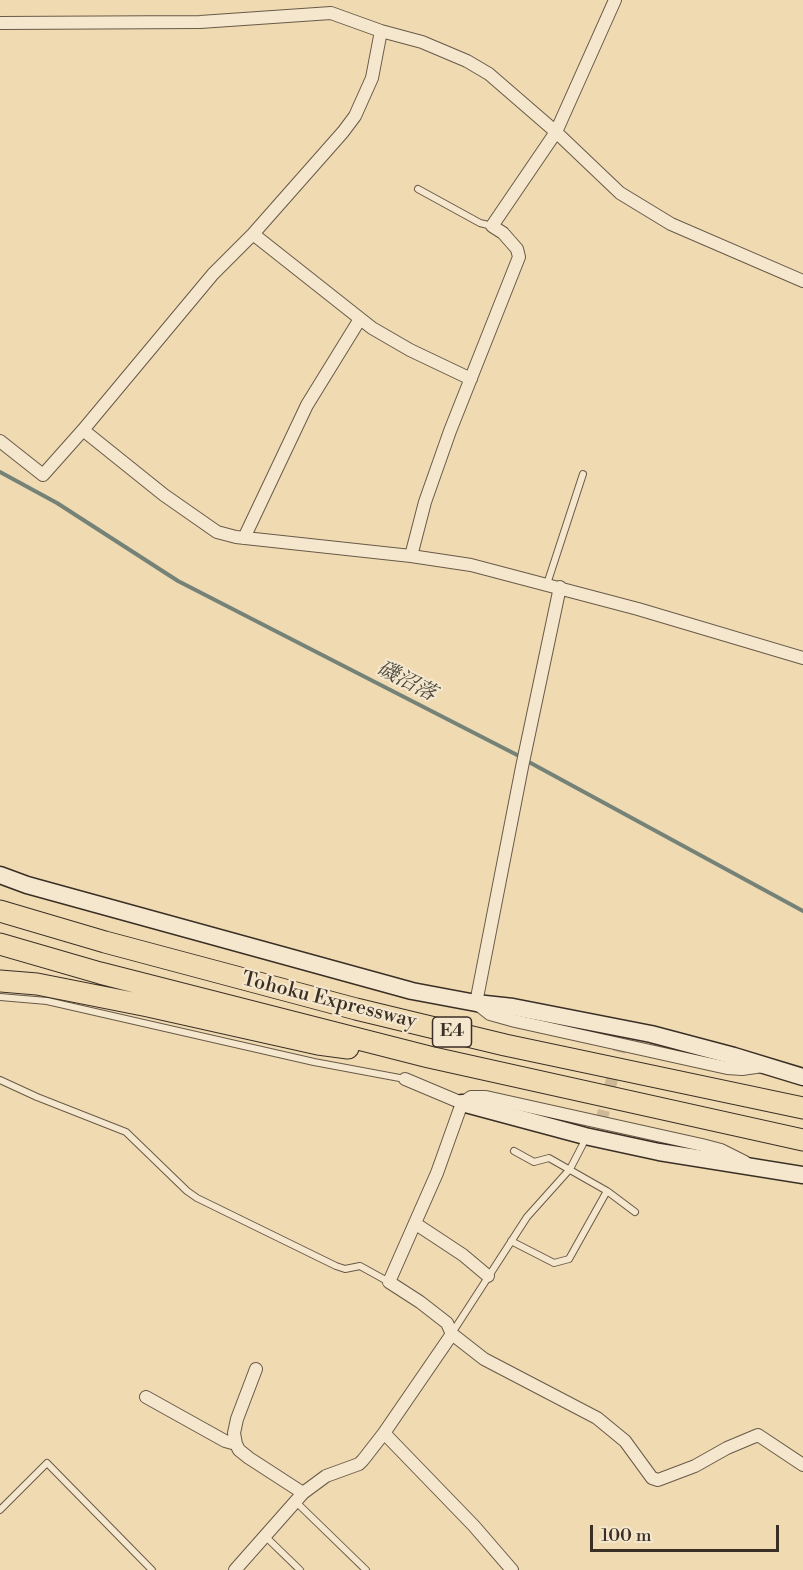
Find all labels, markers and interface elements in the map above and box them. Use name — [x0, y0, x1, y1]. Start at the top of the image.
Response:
water label: 磯沼落 — [372, 656, 440, 708]
street label: Tohoku Expressway — [239, 968, 419, 1034]
road number: E4 — [432, 1017, 472, 1047]
scale bar — [593, 1513, 782, 1551]
text: 100 m — [601, 1524, 652, 1547]

